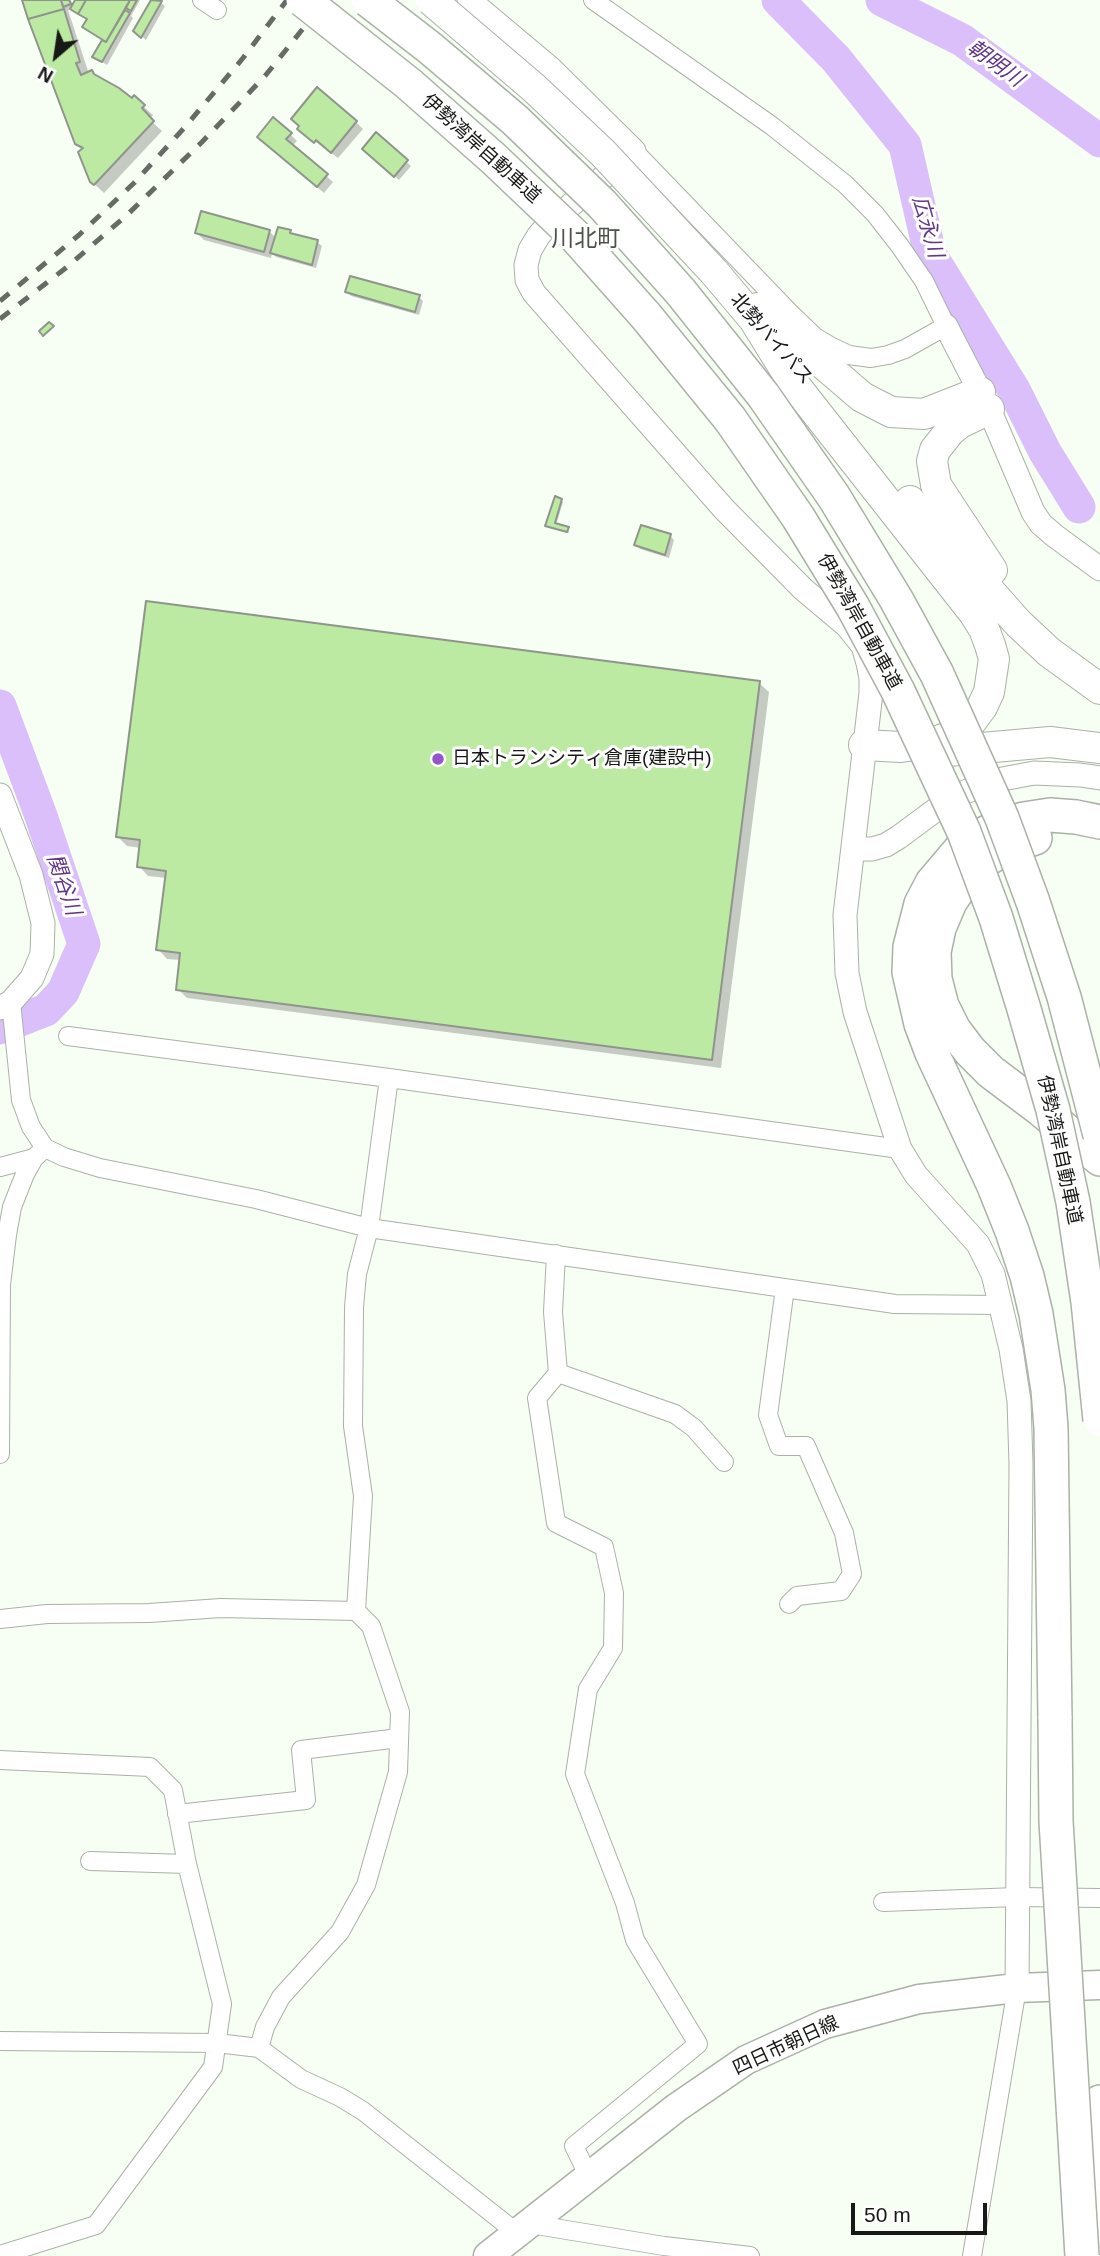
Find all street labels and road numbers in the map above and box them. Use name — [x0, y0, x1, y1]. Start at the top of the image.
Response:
street label: 伊勢湾岸自動車道 — [417, 90, 545, 208]
street label: 北勢バイパス — [725, 289, 817, 389]
street label: 伊勢湾岸自動車道 — [812, 550, 906, 694]
street label: 伊勢湾岸自動車道 — [1032, 1073, 1086, 1227]
street label: 四日市朝日線 — [730, 2012, 842, 2080]

